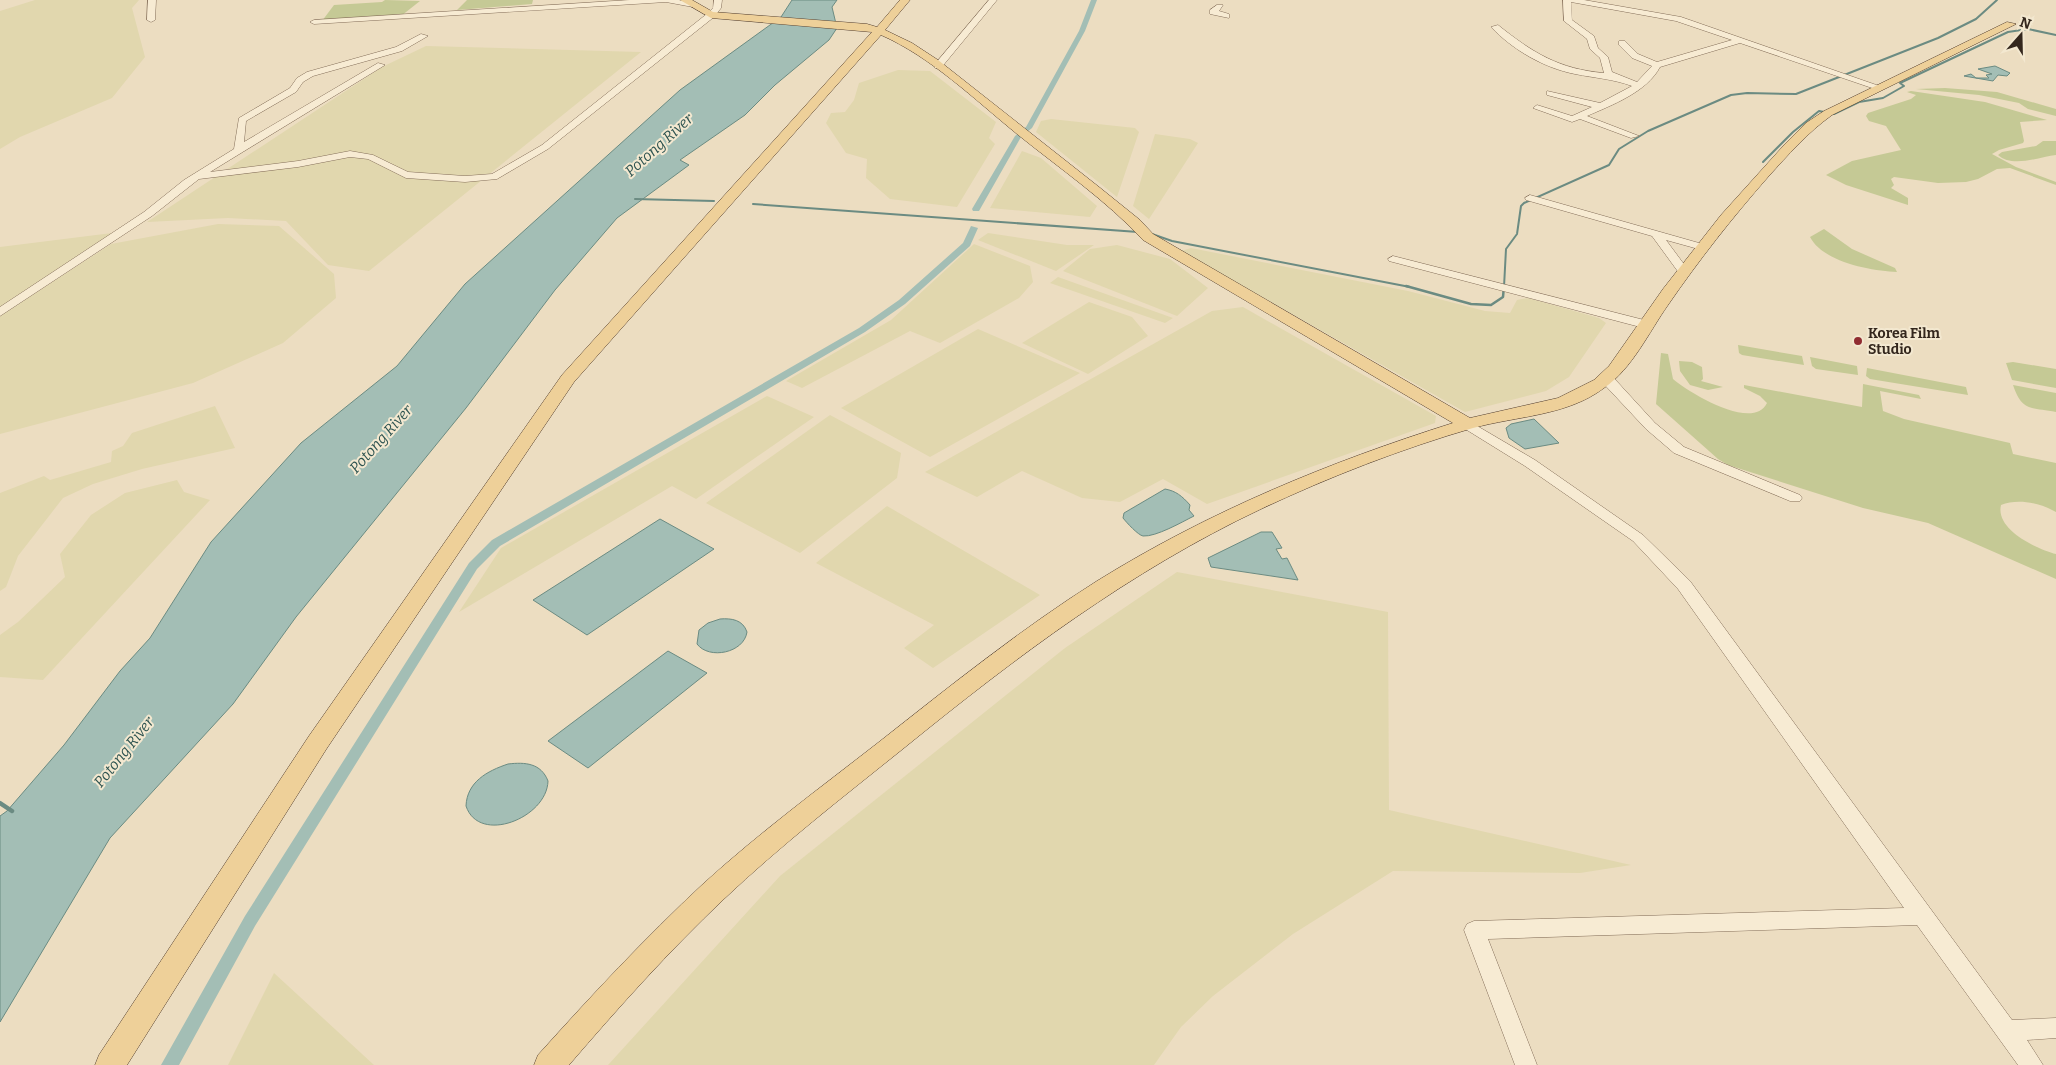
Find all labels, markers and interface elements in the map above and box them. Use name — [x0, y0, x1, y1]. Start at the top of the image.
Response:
north arrow — [1996, 10, 2046, 60]
text: N — [2017, 13, 2033, 33]
water label: Potong River — [621, 109, 697, 180]
place label: Korea Film Studio — [1868, 325, 1941, 358]
marker: Korea Film Studio — [1852, 335, 1864, 347]
water label: Potong River — [346, 401, 417, 477]
water label: Potong River — [90, 713, 158, 791]

